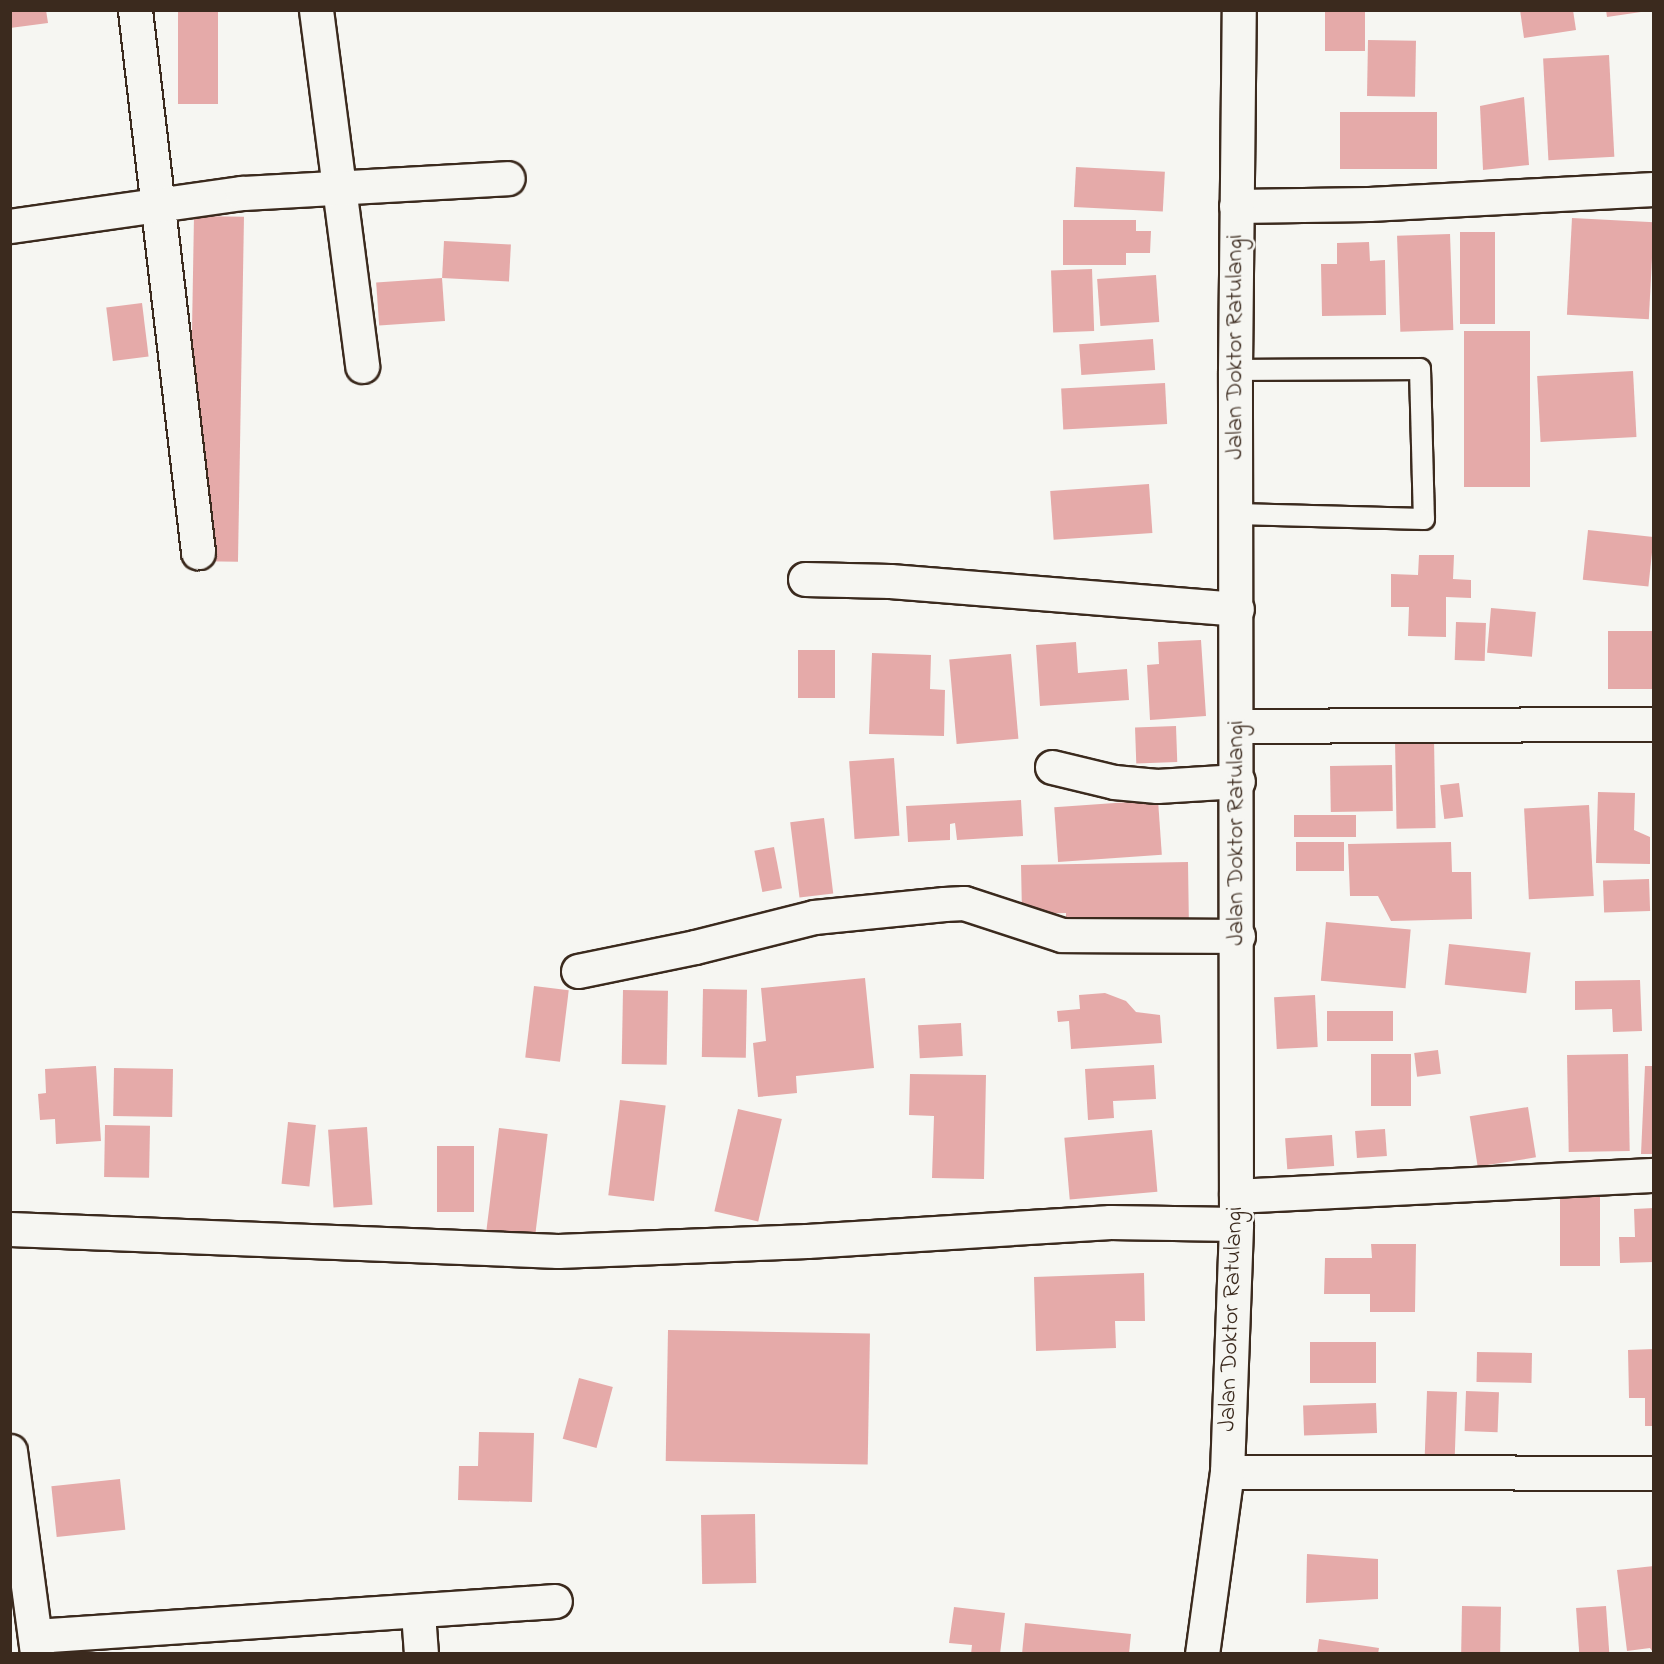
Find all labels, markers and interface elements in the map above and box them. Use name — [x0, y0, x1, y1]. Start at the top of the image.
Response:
street label: Jalan Doktor Ratulangi — [1222, 234, 1250, 460]
street label: Jalan Doktor Ratulangi — [1223, 720, 1251, 946]
street label: Jalan Doktor Ratulangi — [1214, 1206, 1250, 1432]

